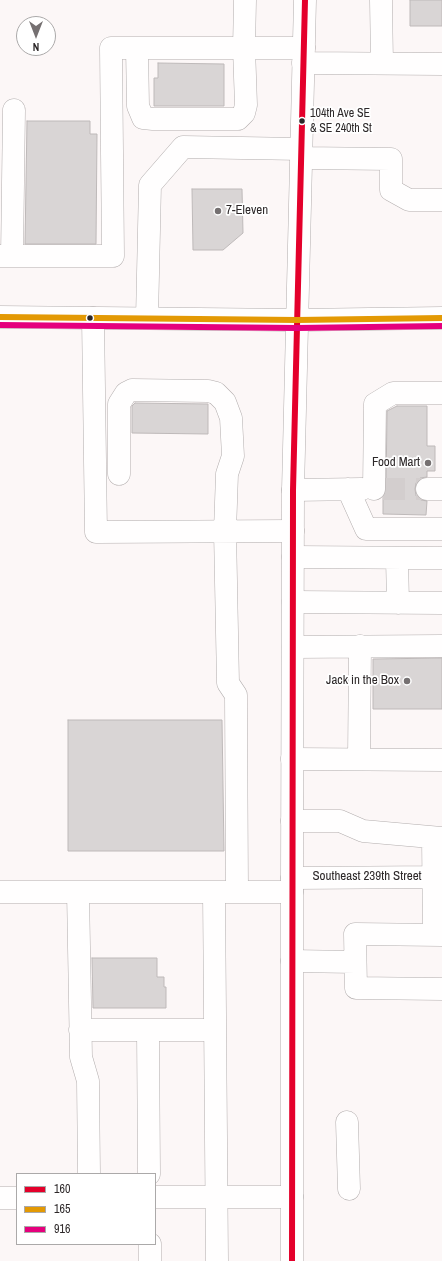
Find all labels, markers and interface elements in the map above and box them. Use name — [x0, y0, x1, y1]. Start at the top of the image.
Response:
north arrow — [16, 16, 56, 56]
text: N — [33, 40, 39, 54]
place label: 104th Ave SE & SE 240th St — [310, 107, 372, 135]
marker: 104th Ave SE & SE 240th St — [297, 116, 307, 126]
place label: 7-Eleven — [226, 203, 268, 219]
marker: 7-Eleven — [213, 206, 223, 216]
unlabelled marker — [85, 313, 95, 323]
place label: Food Mart — [372, 455, 420, 471]
marker: Food Mart — [423, 458, 433, 468]
place label: Jack in the Box — [326, 673, 399, 689]
marker: Jack in the Box — [402, 676, 412, 686]
street label: Southeast 239th Street — [312, 869, 422, 885]
legend — [16, 1173, 156, 1245]
text: 160 — [54, 1181, 70, 1197]
text: 165 — [54, 1201, 70, 1217]
text: 916 — [54, 1221, 70, 1237]

